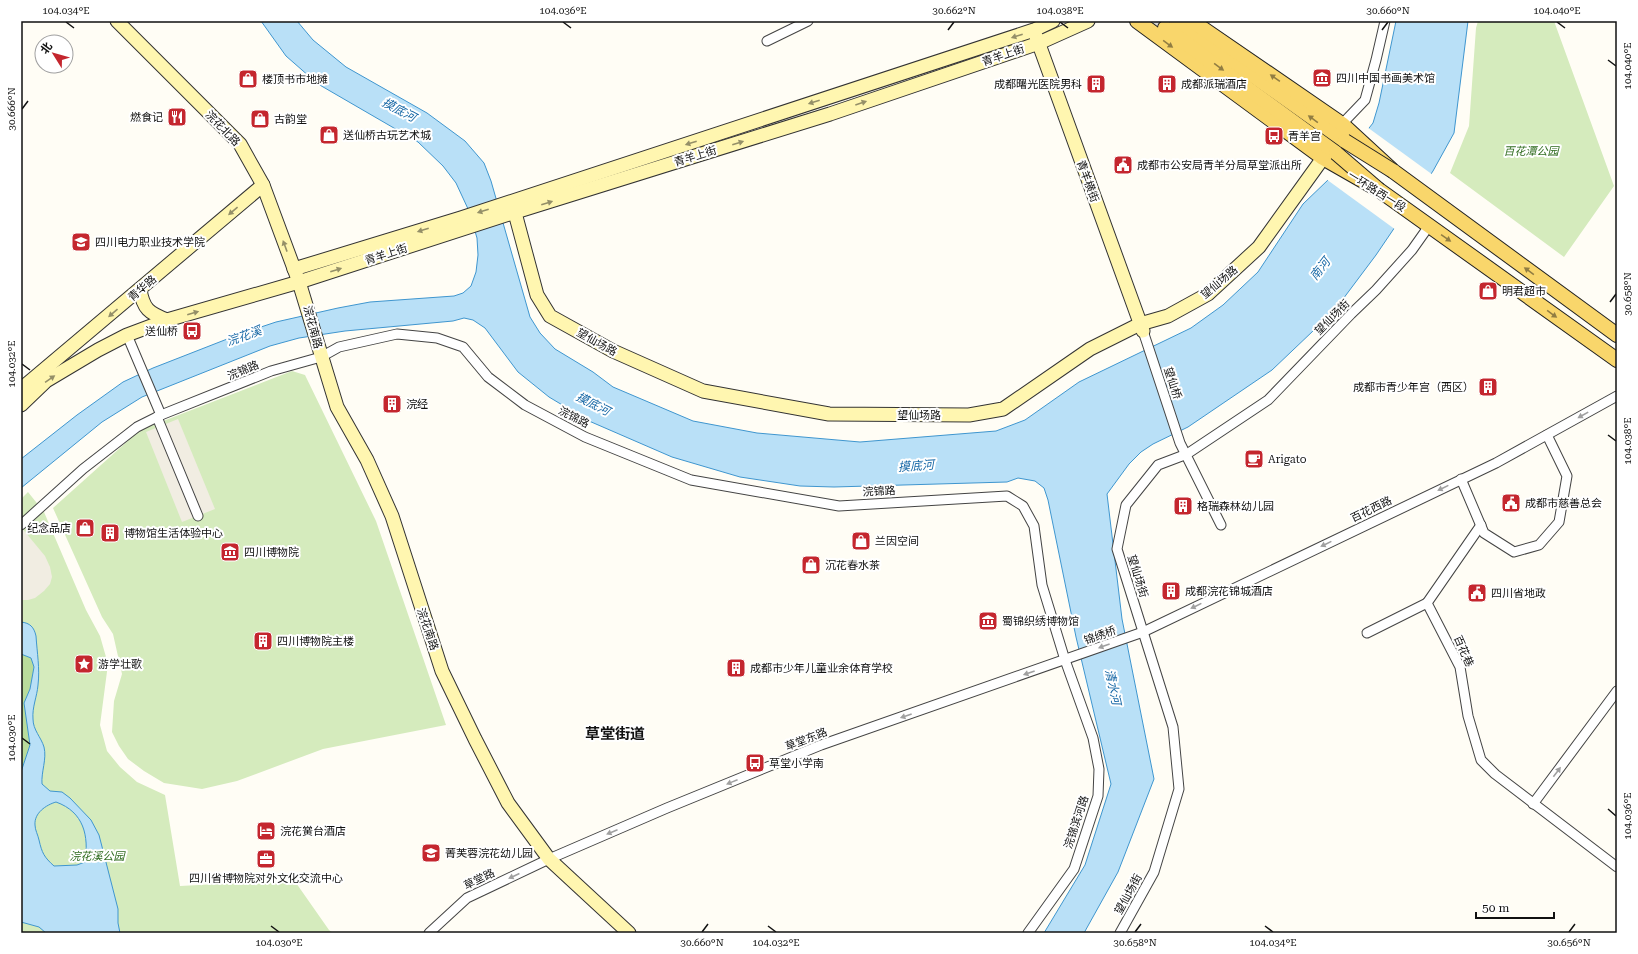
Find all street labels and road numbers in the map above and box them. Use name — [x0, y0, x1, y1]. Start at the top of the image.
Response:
street label: 青羊上街 — [980, 42, 1026, 69]
street label: 浣花北路 — [203, 108, 243, 149]
street label: 青羊上街 — [672, 144, 718, 169]
street label: 青羊横街 — [1074, 158, 1101, 204]
street label: 一环路西一段 — [1345, 168, 1408, 214]
street label: 青羊上街 — [363, 241, 409, 267]
street label: 望仙场路 — [1198, 263, 1240, 302]
street label: 青华路 — [126, 273, 159, 304]
street label: 望仙场街 — [1312, 297, 1353, 338]
street label: 浣花南路 — [301, 304, 324, 350]
street label: 望仙场路 — [574, 326, 619, 359]
street label: 浣锦路 — [225, 358, 261, 383]
street label: 望仙桥 — [1161, 365, 1184, 401]
street label: 浣锦路 — [556, 404, 591, 431]
street label: 望仙场路 — [897, 409, 941, 422]
street label: 浣锦路 — [862, 484, 896, 499]
street label: 百花西路 — [1349, 494, 1394, 525]
street label: 望仙场街 — [1125, 553, 1150, 599]
street label: 浣花南路 — [414, 606, 441, 652]
street label: 锦绣桥 — [1082, 624, 1118, 647]
street label: 百花巷 — [1451, 633, 1476, 669]
street label: 草堂东路 — [783, 726, 829, 753]
street label: 浣锦滨河路 — [1062, 794, 1091, 850]
street label: 草堂路 — [462, 866, 497, 893]
street label: 望仙场街 — [1112, 872, 1145, 917]

